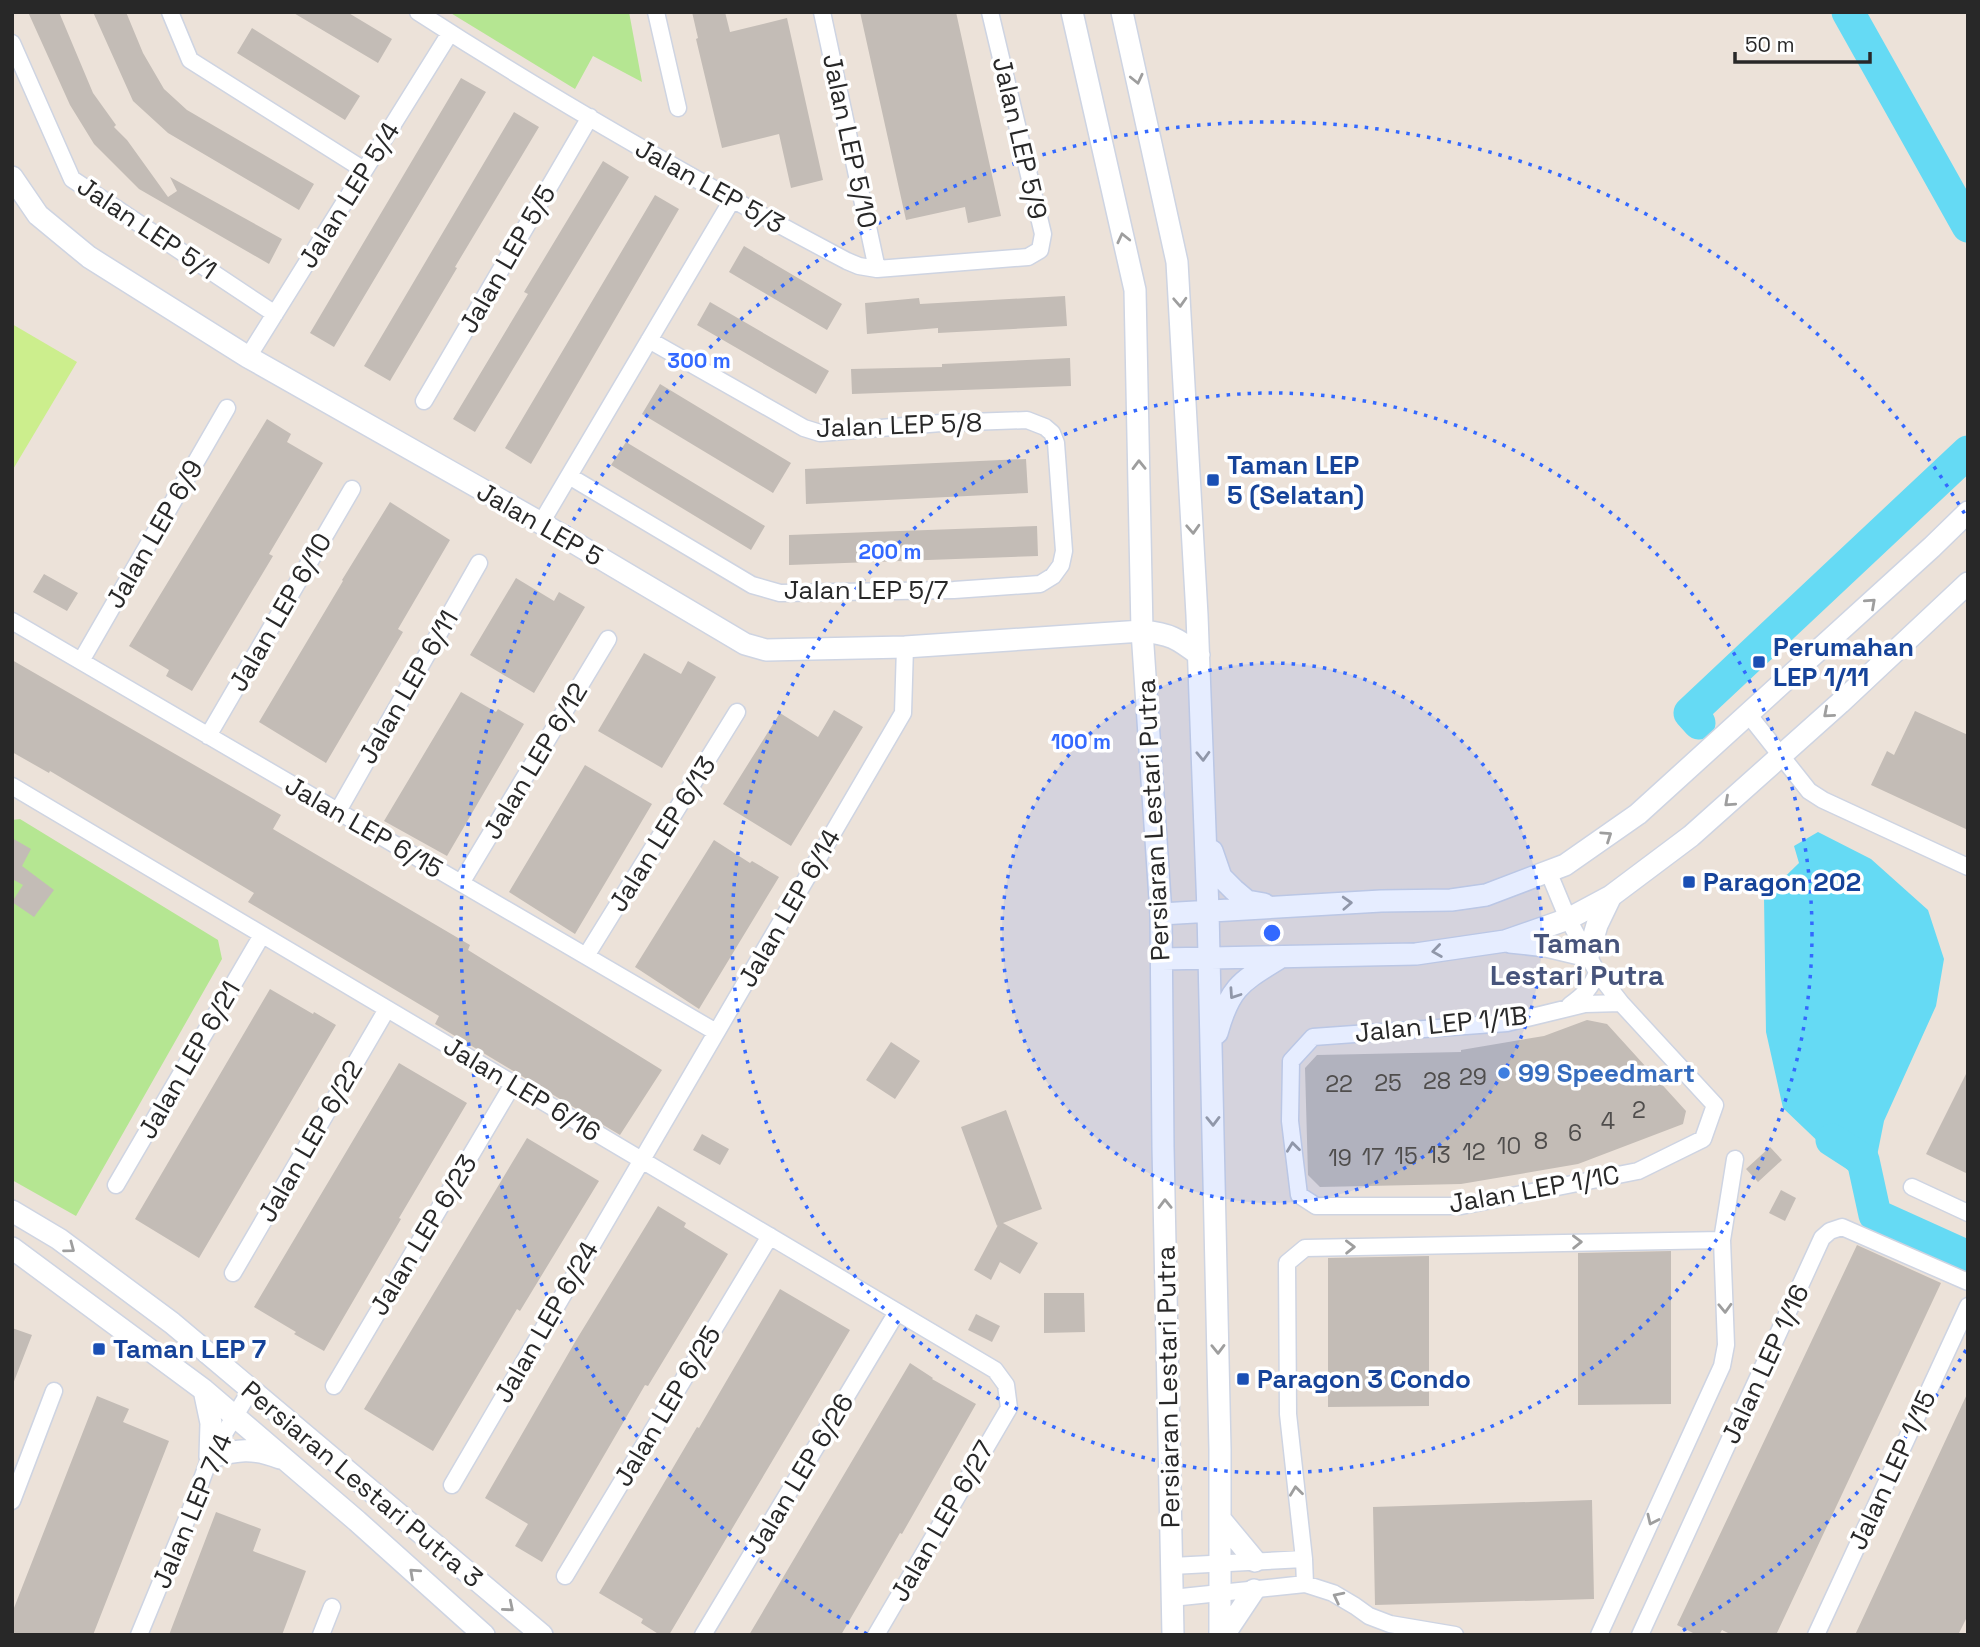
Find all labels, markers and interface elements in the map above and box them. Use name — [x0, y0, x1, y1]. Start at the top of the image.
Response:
scale bar — [1735, 21, 1870, 65]
text: 50 m — [1745, 31, 1795, 58]
street label: Jalan LEP 5/10 — [815, 51, 885, 231]
street label: Jalan LEP 5/9 — [985, 53, 1055, 223]
one-way arrow — [1128, 73, 1143, 85]
street label: Jalan LEP 5/4 — [291, 115, 407, 275]
street label: Jalan LEP 5/3 — [629, 131, 791, 241]
street label: Jalan LEP 5/1 — [71, 169, 223, 287]
street label: Jalan LEP 5/5 — [451, 179, 563, 339]
one-way arrow — [1117, 233, 1131, 245]
one-way arrow — [1172, 297, 1187, 308]
text: 300 m — [667, 347, 731, 374]
street label: Jalan LEP 5/8 — [815, 405, 983, 445]
place label: Taman LEP 5 (Selatan) — [1227, 448, 1364, 512]
street label: Jalan LEP 6/9 — [98, 454, 210, 614]
one-way arrow — [1131, 459, 1146, 470]
marker: Taman LEP 5 (Selatan) — [1205, 472, 1221, 488]
street label: Jalan LEP 5 — [471, 474, 609, 574]
one-way arrow — [1185, 524, 1200, 535]
street label: Jalan LEP 6/10 — [221, 526, 339, 698]
text: 200 m — [859, 538, 921, 565]
street label: Jalan LEP 5/7 — [784, 573, 948, 607]
one-way arrow — [1862, 598, 1875, 611]
street label: Jalan LEP 6/11 — [350, 604, 466, 770]
place label: Perumahan LEP 1/11 — [1773, 630, 1914, 694]
marker: Perumahan LEP 1/11 — [1751, 654, 1767, 670]
street label: Jalan LEP 6/12 — [475, 676, 595, 846]
street label: Persiaran Lestari Putra — [1129, 678, 1177, 962]
one-way arrow — [1823, 705, 1836, 717]
text: 100 m — [1051, 728, 1111, 755]
street label: Jalan LEP 6/13 — [601, 750, 723, 918]
one-way arrow — [1195, 751, 1210, 762]
street label: Jalan LEP 6/15 — [279, 768, 449, 886]
one-way arrow — [1724, 793, 1737, 806]
street label: Jalan LEP 6/14 — [730, 823, 848, 993]
one-way arrow — [1599, 831, 1612, 844]
place label: Paragon 202 — [1703, 865, 1861, 899]
marker: Paragon 202 — [1681, 874, 1697, 890]
one-way arrow — [1342, 896, 1353, 911]
centre of rings — [1260, 921, 1284, 945]
district label: Taman Lestari Putra — [1490, 925, 1664, 993]
one-way arrow — [1431, 943, 1443, 958]
street label: Jalan LEP 6/21 — [130, 975, 248, 1145]
one-way arrow — [1229, 986, 1242, 999]
street label: Jalan LEP 1/1B — [1353, 998, 1529, 1050]
street label: Jalan LEP 6/16 — [437, 1029, 607, 1149]
street label: Jalan LEP 6/22 — [250, 1054, 370, 1228]
place label: 99 Speedmart — [1518, 1056, 1695, 1090]
house number: 29 — [1459, 1062, 1487, 1092]
marker: 99 Speedmart — [1496, 1065, 1512, 1081]
house number: 28 — [1423, 1066, 1451, 1096]
house number: 25 — [1374, 1068, 1402, 1098]
house number: 22 — [1325, 1069, 1353, 1099]
house number: 2 — [1632, 1095, 1646, 1125]
house number: 4 — [1601, 1106, 1615, 1136]
one-way arrow — [1206, 1116, 1221, 1127]
house number: 6 — [1568, 1118, 1582, 1148]
house number: 8 — [1534, 1126, 1548, 1156]
house number: 10 — [1497, 1131, 1521, 1161]
house number: 12 — [1462, 1137, 1486, 1167]
house number: 13 — [1427, 1140, 1451, 1170]
one-way arrow — [1286, 1141, 1301, 1153]
house number: 15 — [1394, 1141, 1418, 1171]
house number: 17 — [1362, 1142, 1384, 1172]
house number: 19 — [1328, 1143, 1352, 1173]
street label: Jalan LEP 6/23 — [362, 1148, 484, 1322]
street label: Jalan LEP 1/1C — [1446, 1157, 1622, 1221]
one-way arrow — [1157, 1198, 1172, 1209]
street label: Jalan LEP 6/24 — [486, 1235, 606, 1409]
one-way arrow — [1572, 1235, 1583, 1250]
one-way arrow — [62, 1239, 75, 1252]
one-way arrow — [1344, 1239, 1355, 1254]
street label: Persiaran Lestari Putra — [1149, 1245, 1187, 1529]
street label: Jalan LEP 1/16 — [1713, 1279, 1817, 1449]
one-way arrow — [1717, 1302, 1732, 1313]
street label: Jalan LEP 6/25 — [606, 1319, 728, 1493]
place label: Taman LEP 7 — [113, 1332, 266, 1366]
marker: Taman LEP 7 — [91, 1341, 107, 1357]
one-way arrow — [1211, 1344, 1226, 1355]
place label: Paragon 3 Condo — [1257, 1362, 1471, 1396]
marker: Paragon 3 Condo — [1235, 1371, 1251, 1387]
street label: Persiaran Lestari Putra 3 — [234, 1373, 490, 1595]
street label: Jalan LEP 1/15 — [1840, 1385, 1944, 1555]
street label: Jalan LEP 6/26 — [739, 1387, 861, 1561]
street label: Jalan LEP 7/4 — [144, 1428, 240, 1594]
street label: Jalan LEP 6/27 — [882, 1434, 1002, 1608]
one-way arrow — [1289, 1485, 1304, 1497]
one-way arrow — [1646, 1513, 1660, 1525]
one-way arrow — [409, 1569, 422, 1581]
one-way arrow — [1333, 1591, 1346, 1605]
one-way arrow — [501, 1599, 514, 1611]

